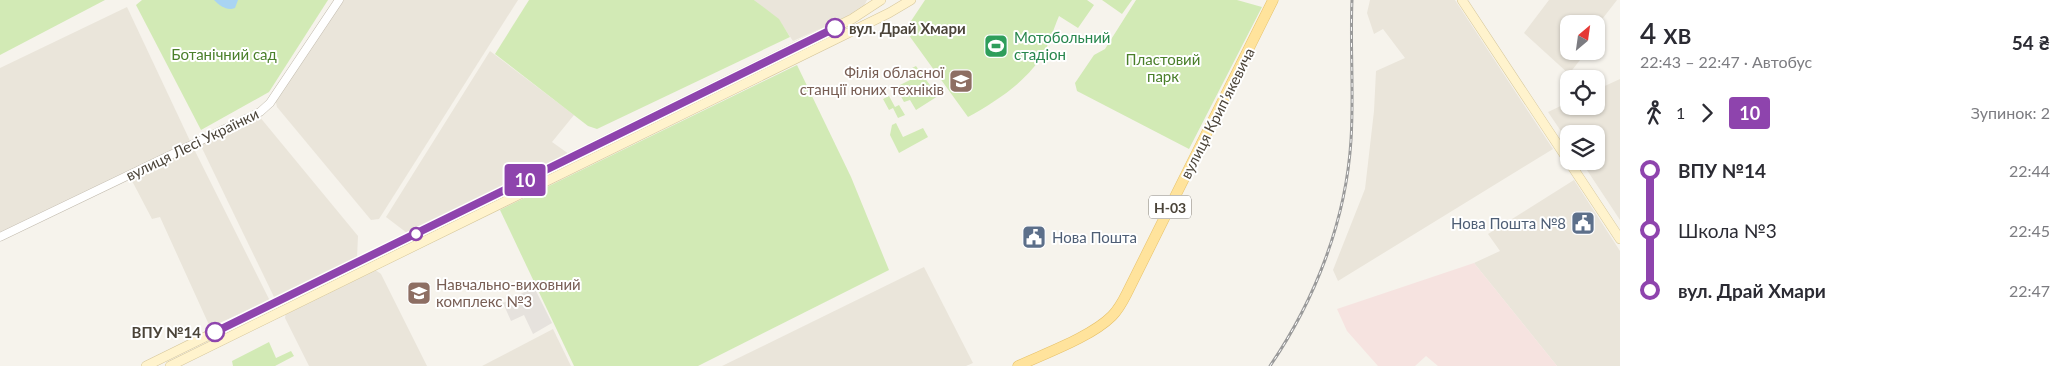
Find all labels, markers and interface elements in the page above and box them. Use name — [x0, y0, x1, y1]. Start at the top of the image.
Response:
north arrow — [1560, 15, 1605, 60]
map controls — [1560, 15, 1605, 170]
text: 4 хв — [1640, 16, 1692, 50]
marker: вул. Драй Хмари — [825, 18, 845, 38]
place label: вул. Драй Хмари — [849, 19, 966, 37]
place label: Мотобольний стадіон — [1014, 28, 1110, 63]
text: 54 ₴ — [2012, 31, 2050, 54]
sports icon: Мотобольний стадіон — [983, 33, 1009, 59]
street label: вулиця Крипʼякевича — [1176, 44, 1258, 182]
park label: Ботанічний сад — [171, 45, 277, 63]
park label: Пластовий парк — [1126, 50, 1200, 85]
text: 22:43 – 22:47 · Автобус — [1640, 52, 1812, 71]
place label: Філія обласної станції юних техніків — [800, 63, 944, 98]
school or university icon: Філія обласної станції юних техніків — [948, 68, 974, 94]
button: locate — [1560, 70, 1605, 115]
icon: walk — [1640, 99, 1668, 127]
icon: forward — [1693, 99, 1721, 127]
text: 10 — [1739, 102, 1760, 124]
text: 1 — [1676, 103, 1685, 122]
text: Зупинок: 2 — [1971, 103, 2050, 122]
street label: вулиця Лесі Українки — [123, 104, 261, 184]
button: layers — [1560, 125, 1605, 170]
text: ВПУ №14 — [1678, 159, 1766, 182]
text: 22:44 — [2009, 161, 2050, 180]
line badge: 10 — [502, 164, 548, 196]
text: 10 — [515, 169, 535, 191]
road number: Н-03 — [1149, 196, 1191, 218]
public building icon: Нова Пошта №8 — [1570, 210, 1596, 236]
place label: Нова Пошта №8 — [1451, 214, 1566, 232]
text: Школа №3 — [1678, 219, 1777, 242]
text: 22:45 — [2009, 221, 2050, 240]
public building icon: Нова Пошта — [1021, 224, 1047, 250]
unlabelled marker — [409, 227, 423, 241]
place label: Нова Пошта — [1052, 228, 1137, 246]
place label: Навчально-виховний комплекс №3 — [436, 275, 581, 310]
text: вул. Драй Хмари — [1678, 279, 1826, 302]
school or university icon: Навчально-виховний комплекс №3 — [406, 280, 432, 306]
text: 22:47 — [2009, 281, 2050, 300]
marker: ВПУ №14 — [205, 322, 225, 342]
place label: ВПУ №14 — [132, 323, 201, 341]

